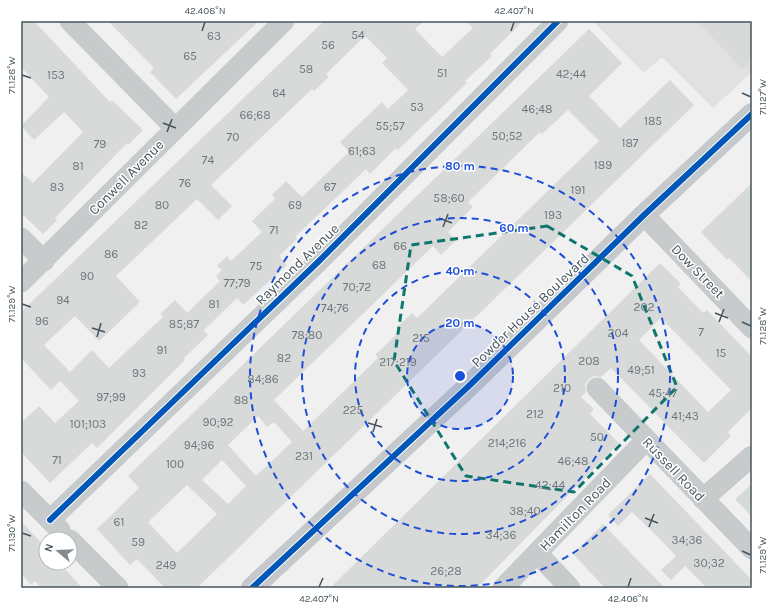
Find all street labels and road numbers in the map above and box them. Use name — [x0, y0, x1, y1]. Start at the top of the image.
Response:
street label: Conwell Avenue — [85, 136, 167, 218]
street label: Raymond Avenue — [252, 220, 343, 309]
street label: Dow Street — [668, 241, 728, 302]
street label: Powder House Boulevard — [468, 250, 593, 371]
street label: Russell Road — [639, 434, 708, 505]
street label: Hamilton Road — [536, 474, 615, 554]

